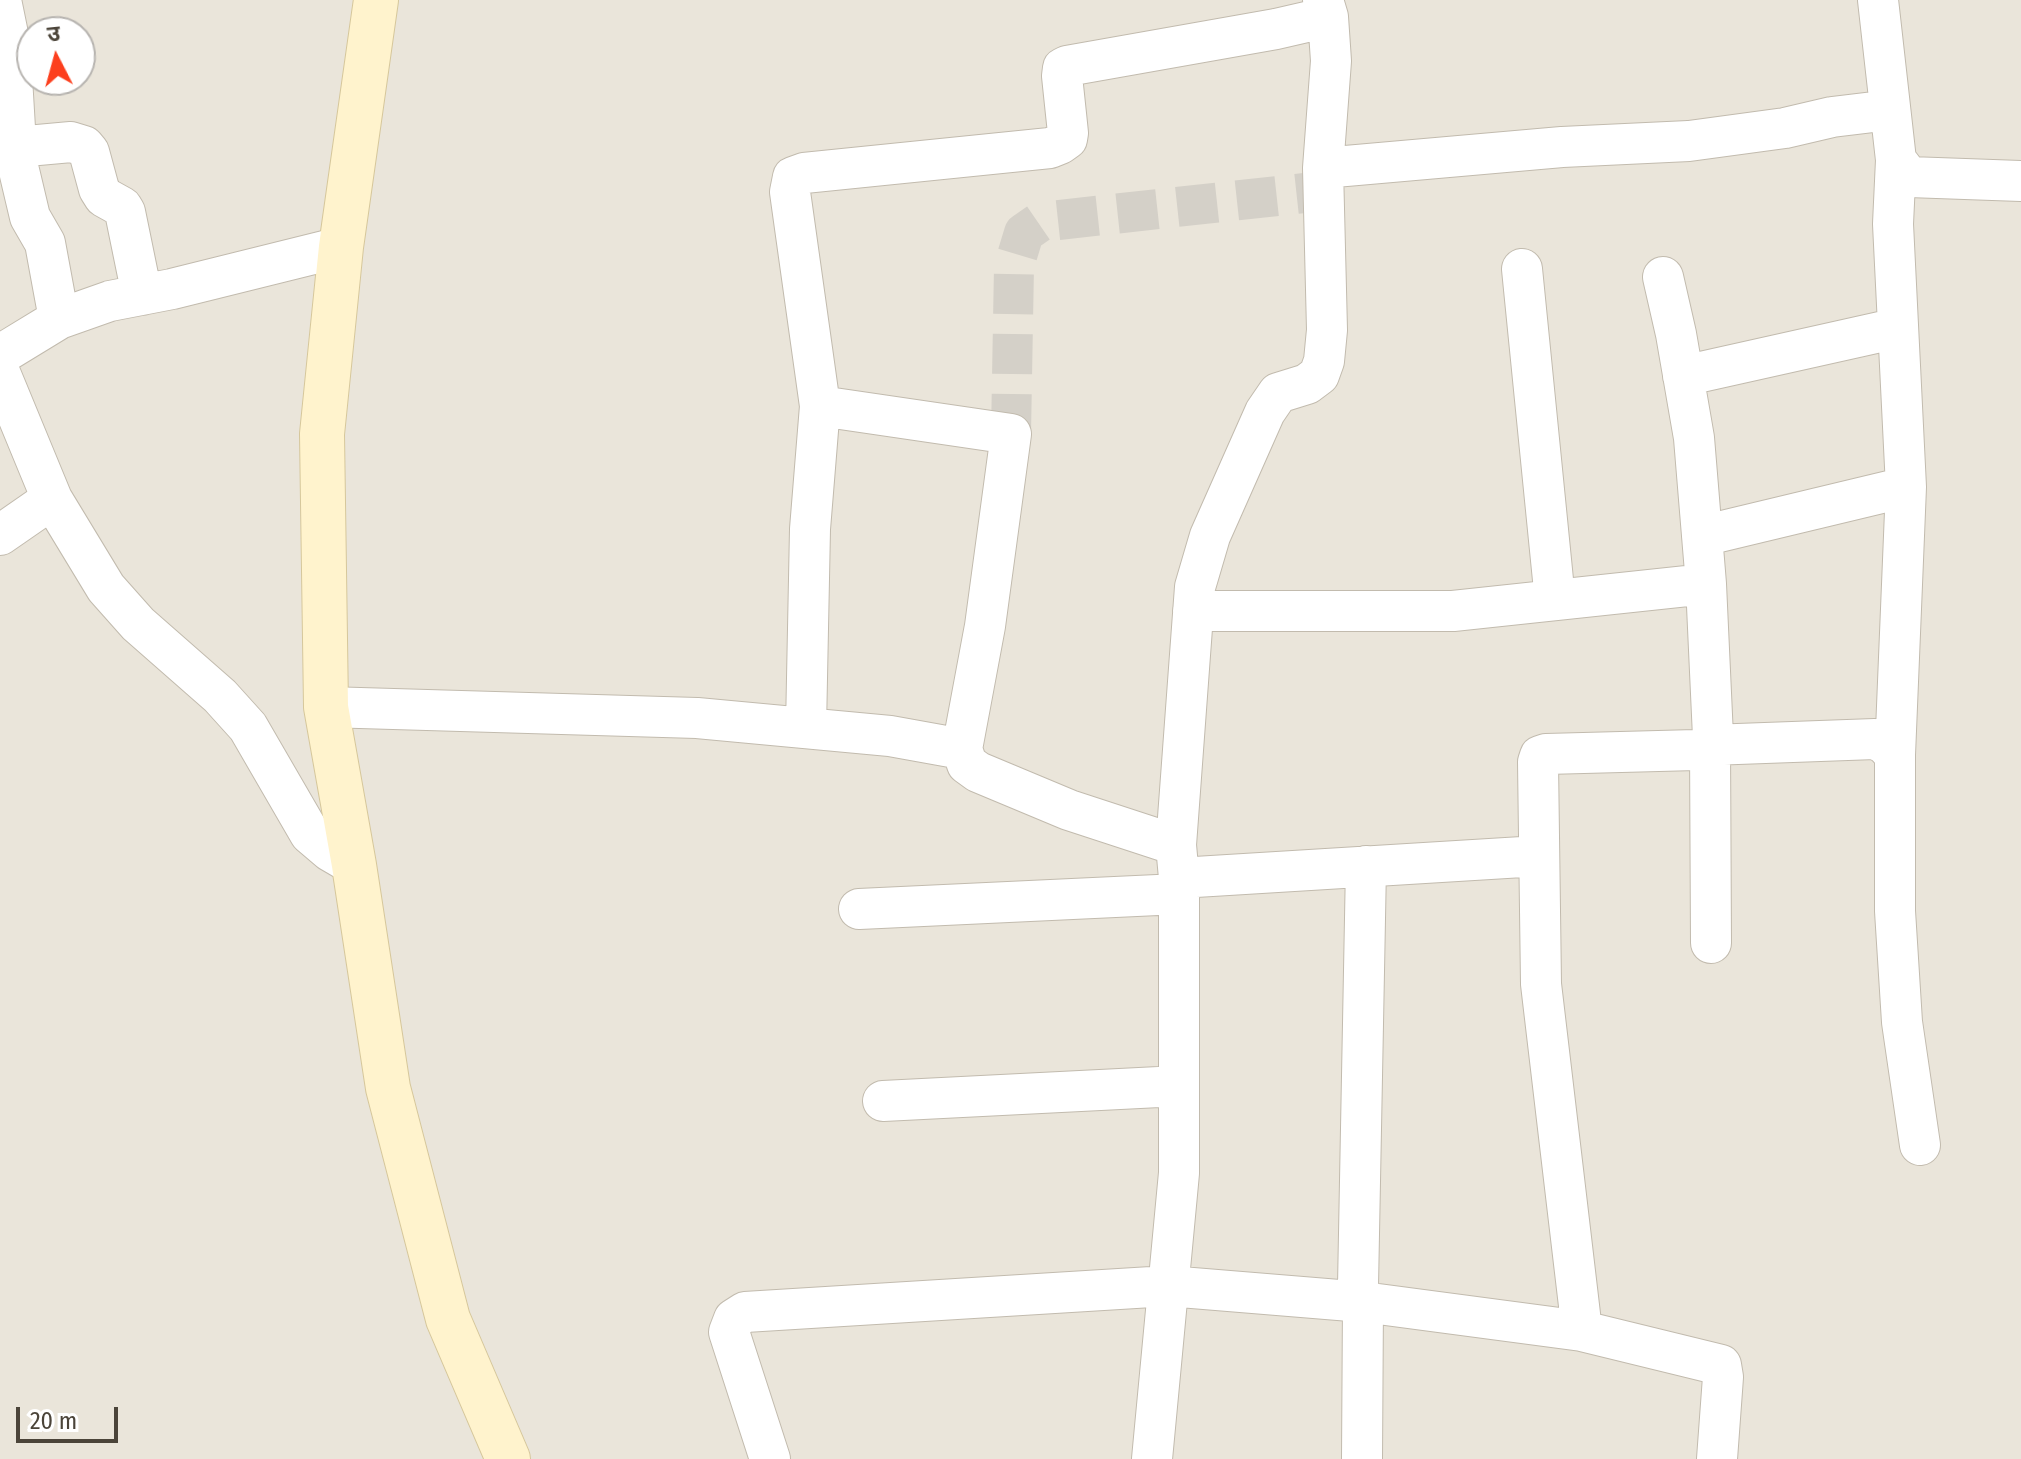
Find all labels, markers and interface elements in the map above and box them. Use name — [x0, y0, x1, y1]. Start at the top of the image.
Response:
north arrow — [16, 16, 96, 96]
text: उ — [46, 20, 61, 48]
scale bar — [20, 1391, 122, 1441]
text: 20 m — [30, 1407, 77, 1435]

